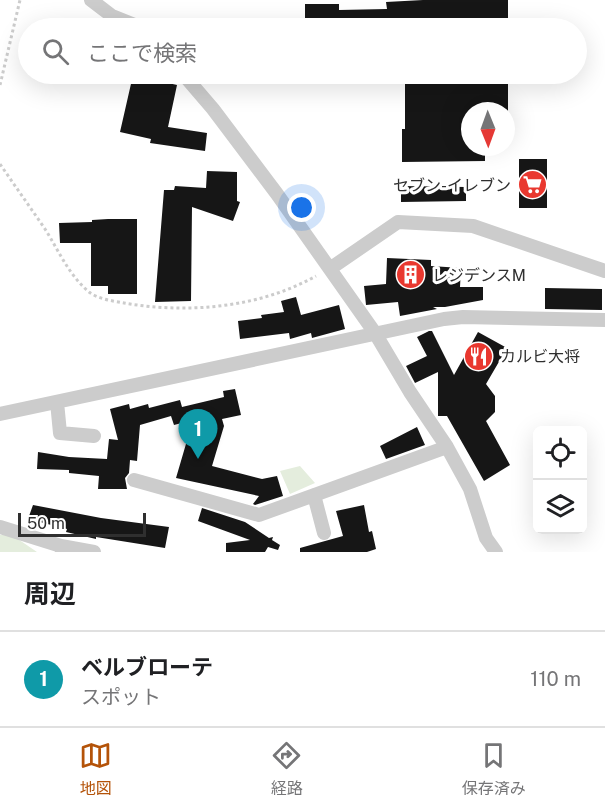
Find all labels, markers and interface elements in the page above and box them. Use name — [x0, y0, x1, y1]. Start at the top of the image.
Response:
search box — [18, 18, 587, 84]
icon: search — [39, 35, 72, 68]
text: ここで検索 — [87, 40, 197, 66]
north arrow — [461, 102, 515, 156]
supermarket icon: セブン-イレブン — [516, 169, 548, 201]
place label: セブン-イレブン — [393, 176, 511, 195]
your location — [287, 193, 316, 222]
building icon: レジデンスM — [395, 259, 427, 291]
place label: レジデンスM — [432, 266, 526, 285]
restaurant icon: カルビ大将 — [463, 340, 495, 372]
place label: カルビ大将 — [500, 347, 580, 366]
pin: 1 — [178, 410, 218, 459]
map controls — [533, 426, 587, 534]
button: locate — [533, 426, 587, 480]
button: layers — [533, 480, 587, 534]
scale bar — [18, 510, 146, 538]
text: 50 m — [27, 514, 65, 533]
text: 周辺 — [24, 578, 76, 609]
text: ベルブローテ — [81, 654, 213, 680]
text: 1 — [39, 667, 48, 691]
text: 110 m — [530, 667, 581, 691]
text: スポット — [81, 685, 161, 709]
tab: 地図 — [79, 739, 112, 799]
tab: 経路 — [270, 739, 303, 799]
tab: 保存済み — [462, 739, 526, 799]

